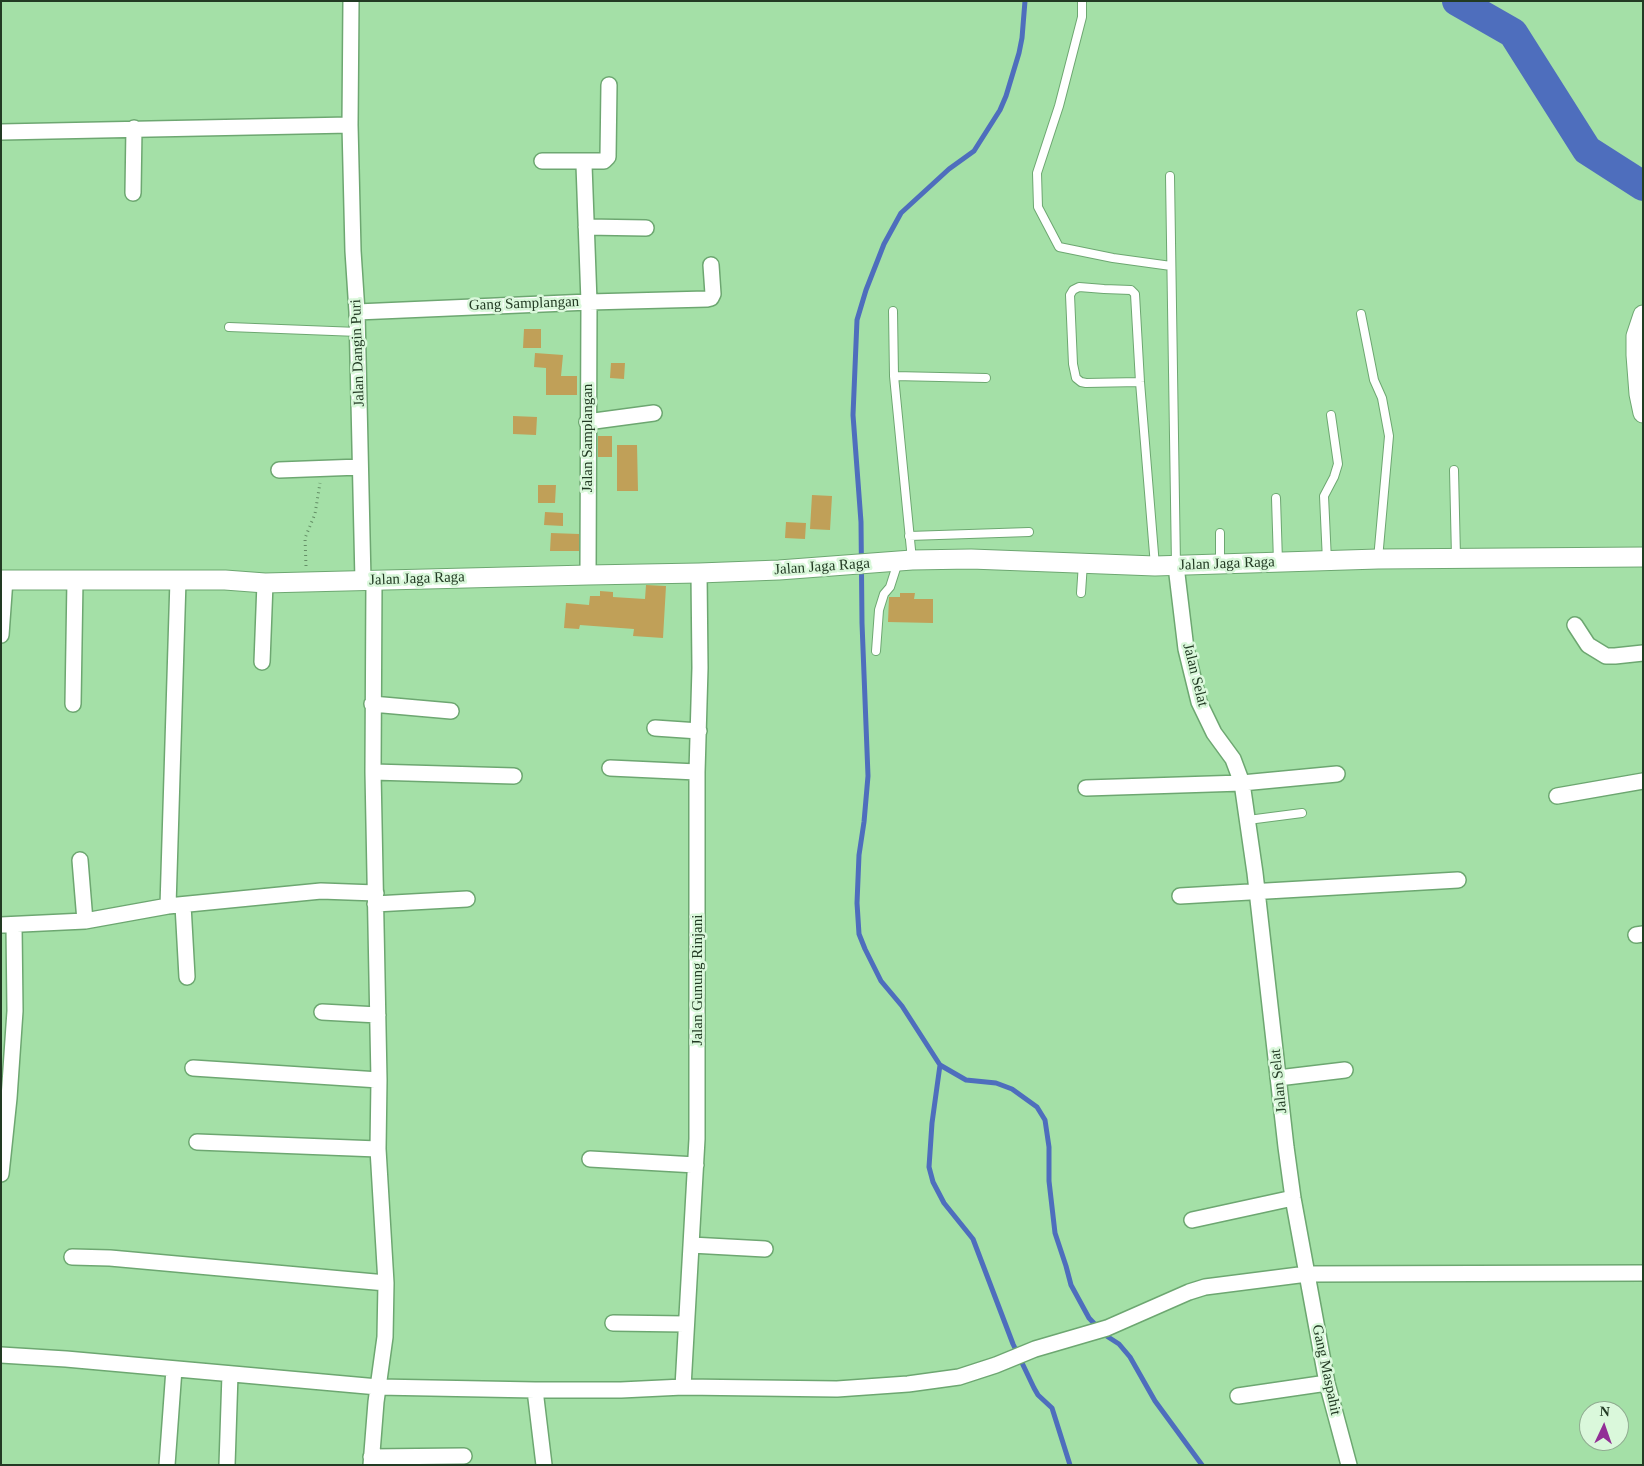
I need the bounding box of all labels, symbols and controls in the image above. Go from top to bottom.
street label: Gang Samplangan [469,293,579,315]
street label: Jalan Dangin Puri [347,299,369,407]
street label: Jalan Samplangan [579,384,597,492]
street label: Jalan Jaga Raga [1179,553,1275,575]
street label: Jalan Jaga Raga [774,555,870,579]
street label: Jalan Jaga Raga [369,568,465,590]
street label: Jalan Selat [1178,642,1212,708]
street label: Jalan Gunung Rinjani [689,915,707,1045]
street label: Jalan Selat [1267,1048,1291,1114]
street label: Gang Maspahit [1308,1323,1344,1417]
north arrow [1579,1401,1629,1451]
text: N [1599,1404,1610,1419]

